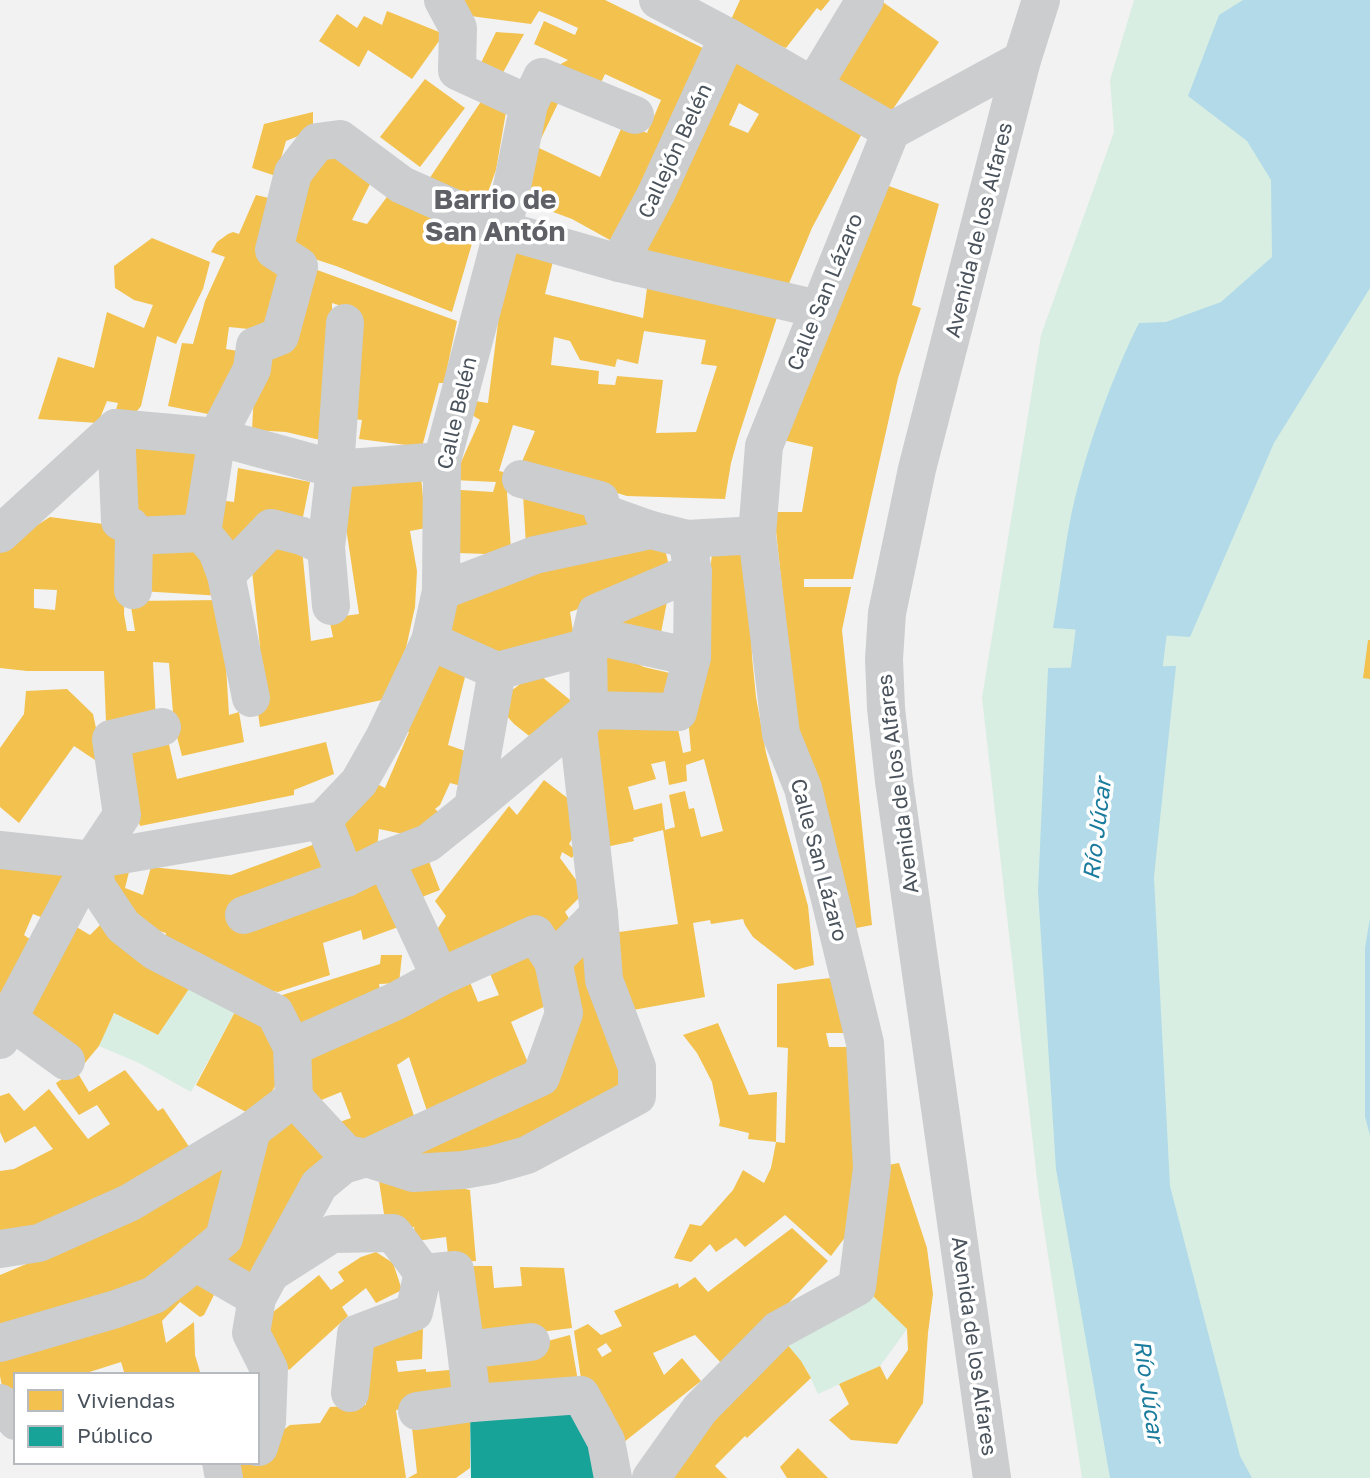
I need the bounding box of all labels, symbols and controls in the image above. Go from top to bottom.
street label: Callejón Belén [632,79,717,222]
street label: Avenida de los Alfares [939,119,1017,340]
district label: Barrio de San Antón [425,182,565,247]
street label: Calle San Lázaro [781,209,867,374]
street label: Calle Belén [430,354,482,472]
street label: Avenida de los Alfares [871,673,923,895]
water label: Río Júcar [1076,773,1117,881]
street label: Calle San Lázaro [786,775,854,944]
street label: Avenida de los Alfares [947,1235,1003,1457]
water label: Río Júcar [1129,1338,1171,1447]
legend [14,1373,259,1464]
text: Viviendas [77,1387,175,1413]
text: Público [77,1422,153,1448]

